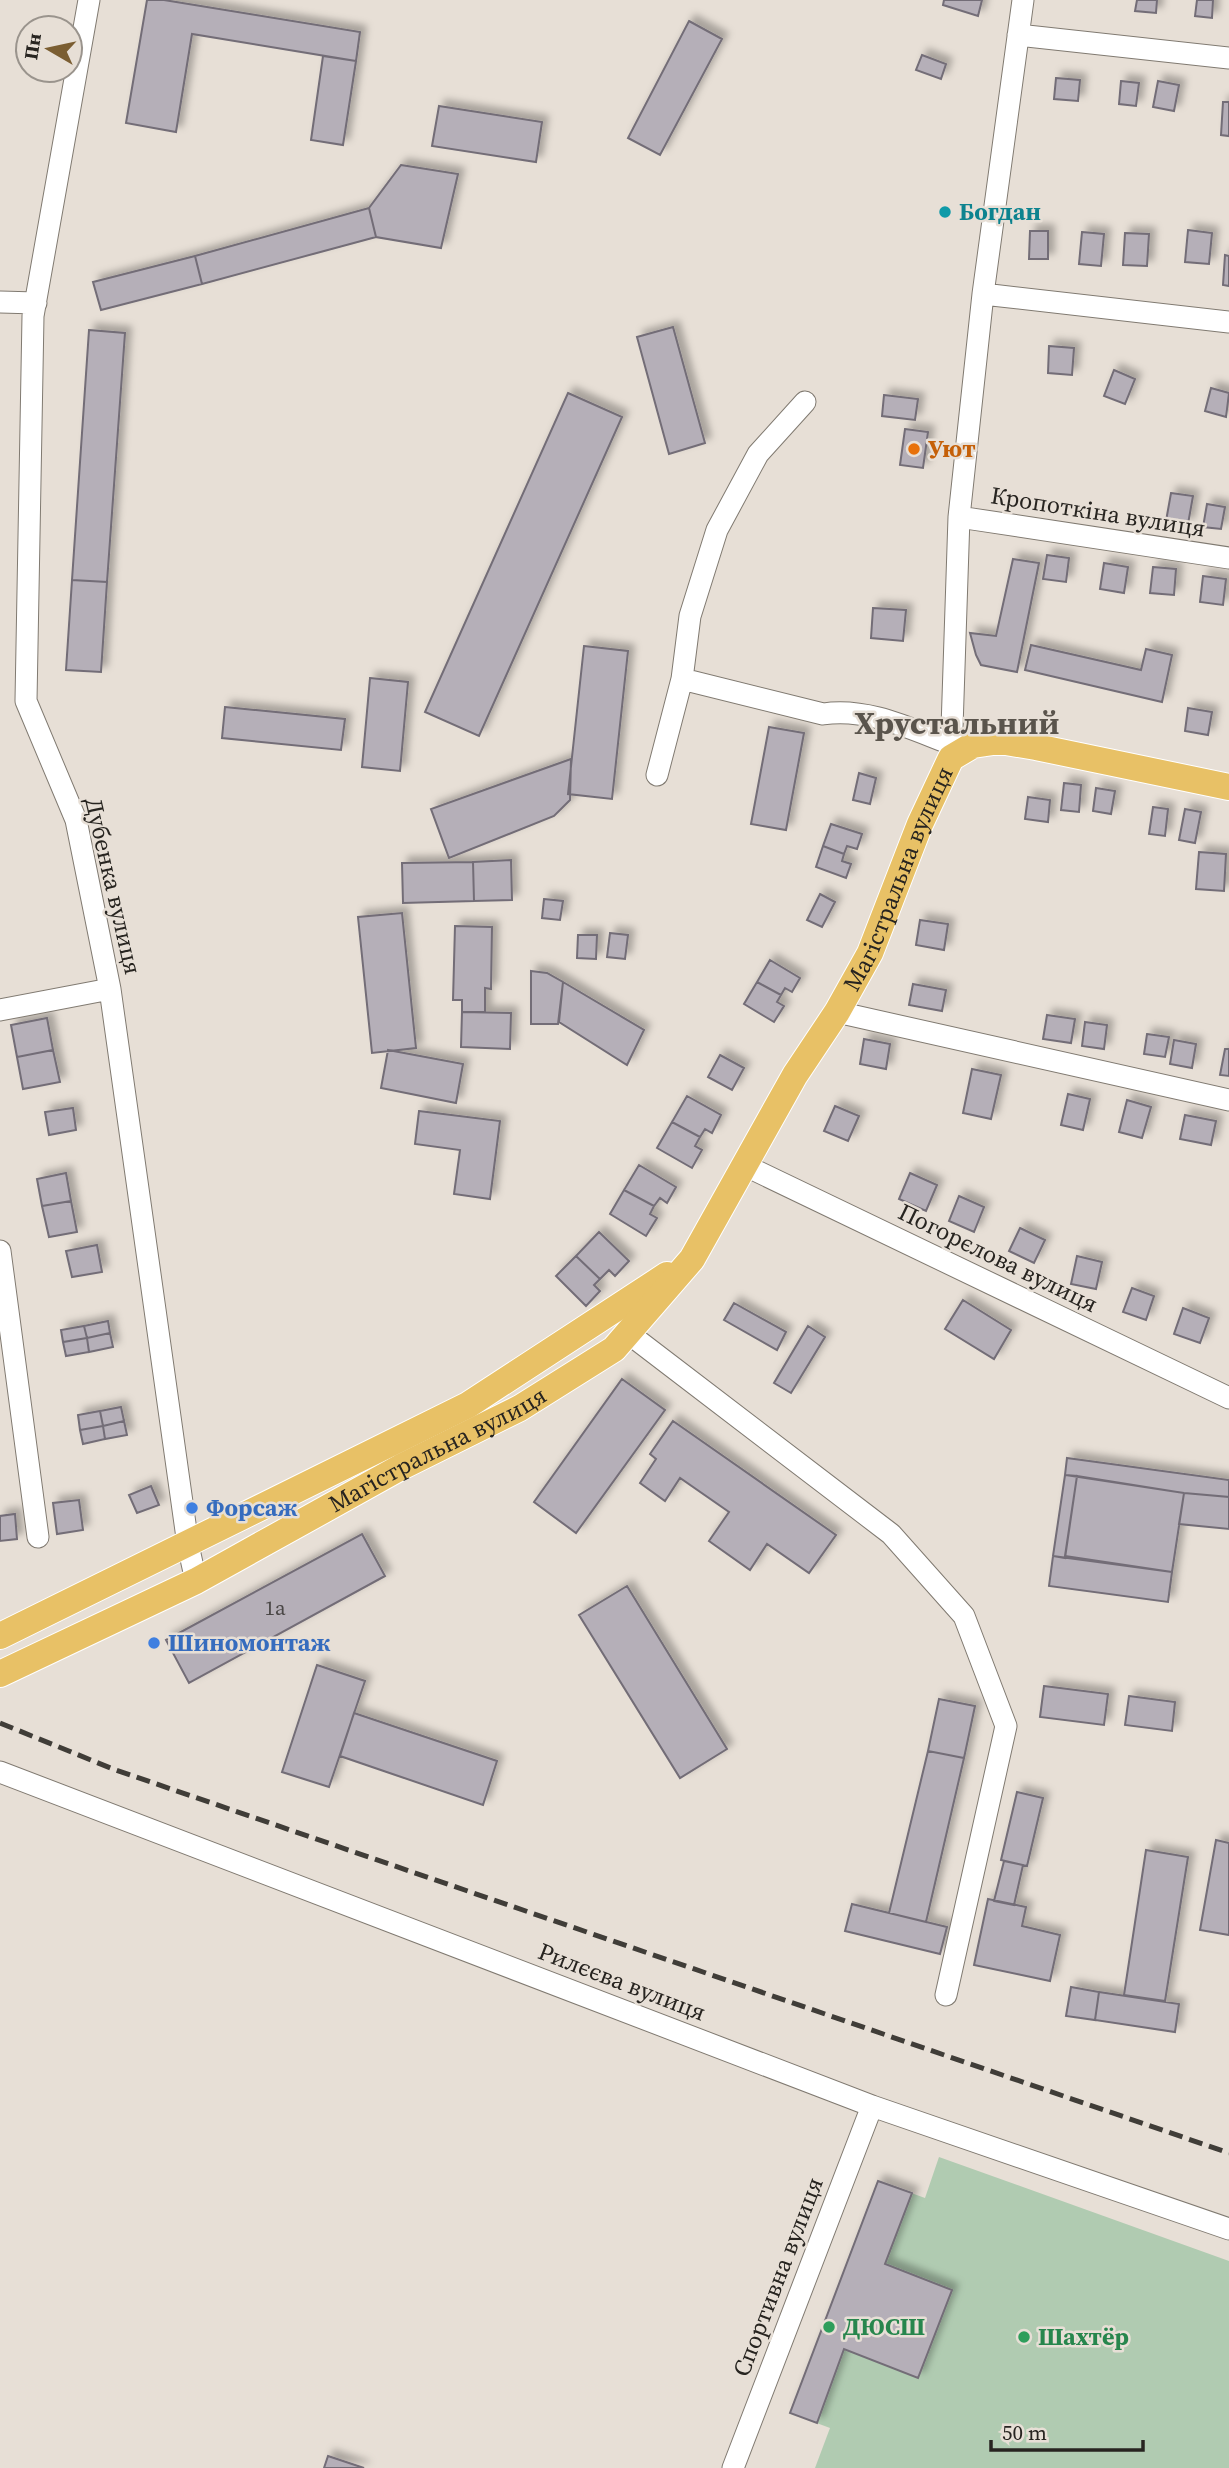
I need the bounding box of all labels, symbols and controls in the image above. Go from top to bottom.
north arrow [14,14,84,84]
text: Пн [17,31,47,62]
place label: Богдан [959,195,1041,228]
marker: Богдан [937,204,953,220]
place label: Уют [928,432,976,465]
marker: Уют [906,441,922,457]
street label: Кропоткіна вулиця [988,478,1208,545]
district label: Хрустальний [855,701,1059,745]
street label: Магістральна вулиця [835,761,961,997]
street label: Дубенка вулиця [77,794,150,978]
street label: Погорєлова вулиця [893,1195,1103,1320]
street label: Магістральна вулиця [323,1379,553,1520]
place label: Форсаж [206,1491,298,1524]
marker: Форсаж [184,1500,200,1516]
house number: 1а [264,1593,286,1622]
place label: Шиномонтаж [168,1626,330,1659]
marker: Шиномонтаж [146,1635,162,1651]
street label: Рилєєва вулиця [534,1934,711,2029]
street label: Спортивна вулиця [724,2172,831,2381]
place label: ДЮСШ [843,2310,925,2343]
marker: ДЮСШ [821,2319,837,2335]
place label: Шахтёр [1038,2320,1129,2353]
marker: Шахтёр [1016,2329,1032,2345]
scale bar [991,2408,1143,2452]
text: 50 m [1002,2418,1047,2447]

